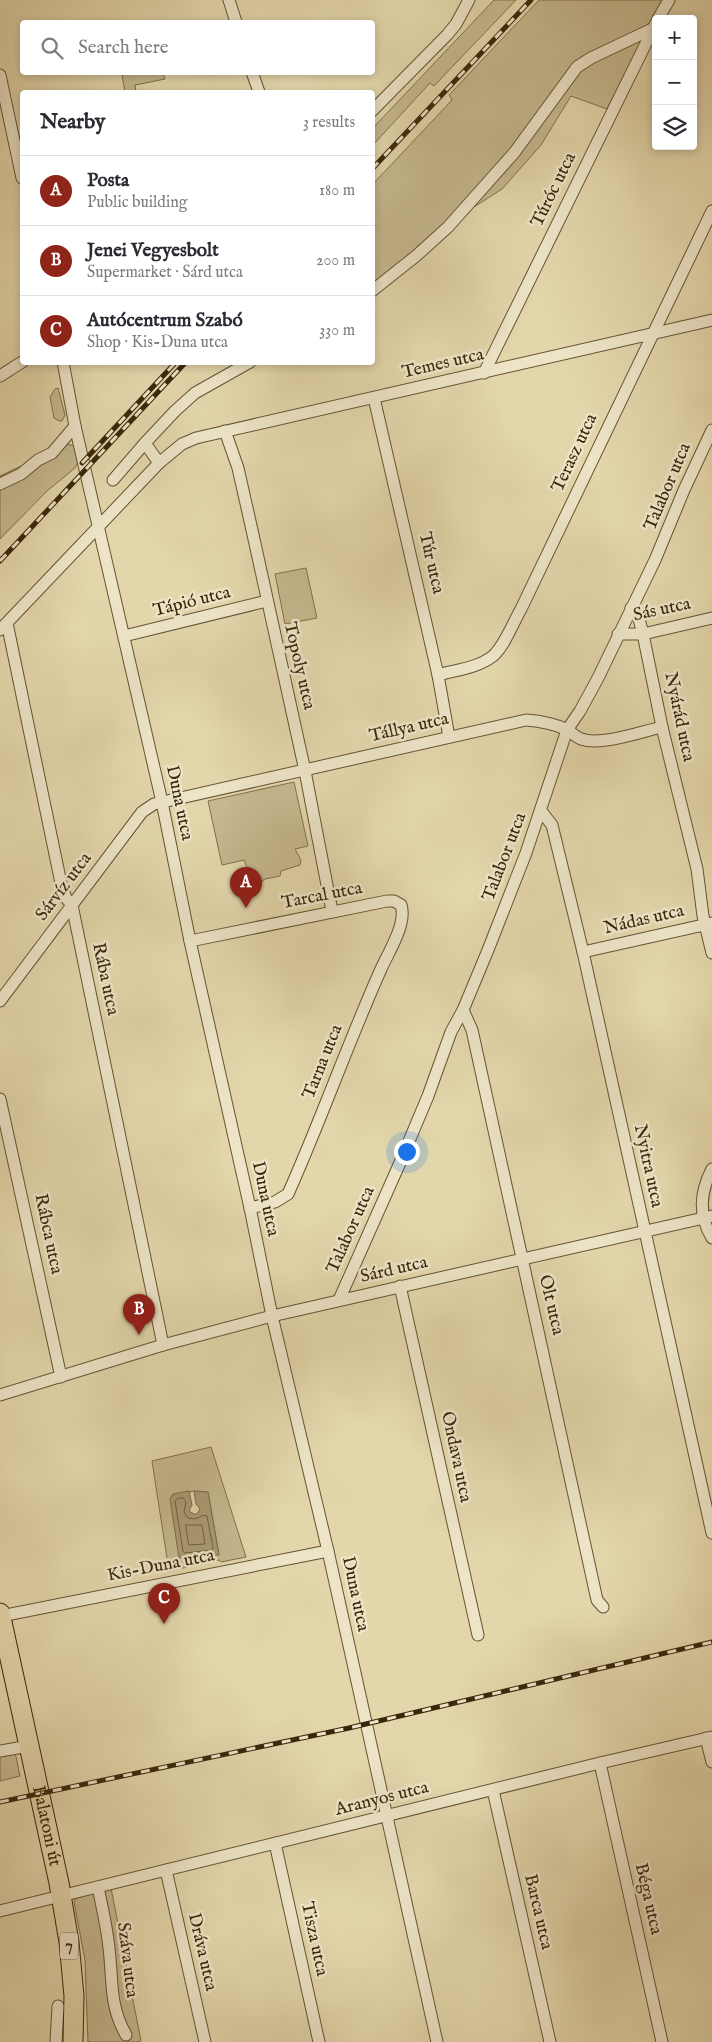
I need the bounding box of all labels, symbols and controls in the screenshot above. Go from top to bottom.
map controls [652,15,697,150]
button: + [652,15,697,60]
search box [20,20,375,75]
icon: search [38,34,66,62]
text: Search here [78,36,169,60]
button: − [652,60,697,105]
button: layers [652,105,697,150]
text: Nearby [40,109,105,136]
text: 3 results [303,113,355,133]
street label: Túróc utca [526,149,582,231]
text: Posta [87,169,129,193]
text: A [51,181,61,201]
text: 180 m [319,181,355,201]
text: Public building [87,193,187,213]
text: Jenei Vegyesbolt [87,239,219,263]
text: B [51,251,61,271]
text: 200 m [316,251,355,271]
text: Supermarket · Sárd utca [87,263,243,283]
text: Autócentrum Szabó [87,309,243,333]
text: C [50,321,62,341]
text: 330 m [319,321,355,341]
text: Shop · Kis-Duna utca [87,333,228,353]
street label: Temes utca [400,343,486,385]
street label: Terasz utca [547,410,603,496]
street label: Talabor utca [639,439,697,534]
street label: Túr utca [413,530,449,596]
street label: Tápió utca [151,581,233,623]
street label: Sás utca [631,593,693,627]
street label: Topoly utca [278,620,320,712]
street label: Nyárád utca [658,670,700,764]
street label: Tállya utca [367,708,451,748]
street label: Duna utca [160,763,198,843]
street label: Talabor utca [478,809,532,905]
street label: Sárvíz utca [31,848,97,926]
pin: A [230,867,262,908]
street label: Tarcal utca [280,877,364,915]
street label: Nádas utca [602,900,687,940]
street label: Rába utca [86,941,124,1018]
street label: Tarna utca [298,1021,348,1103]
street label: Nyitra utca [628,1122,668,1210]
your location [394,1139,420,1165]
street label: Duna utca [246,1159,284,1239]
street label: Talabor utca [322,1183,381,1277]
street label: Rábca utca [28,1192,68,1276]
street label: Sárd utca [358,1251,430,1289]
street label: Olt utca [533,1273,569,1337]
pin: B [123,1294,155,1335]
street label: Ondava utca [435,1409,477,1505]
street label: Kis-Duna utca [105,1544,217,1588]
street label: Duna utca [336,1554,374,1634]
pin: C [148,1583,180,1624]
street label: Aranyos utca [332,1776,431,1822]
street label: Balatoni út [27,1783,67,1869]
street label: Béga utca [629,1861,667,1937]
street label: Barca utca [518,1872,558,1952]
street label: Tisza utca [295,1900,333,1978]
street label: Dráva utca [182,1911,222,1993]
street label: Száva utca [111,1921,143,1999]
road number: 7 [60,1932,78,1960]

